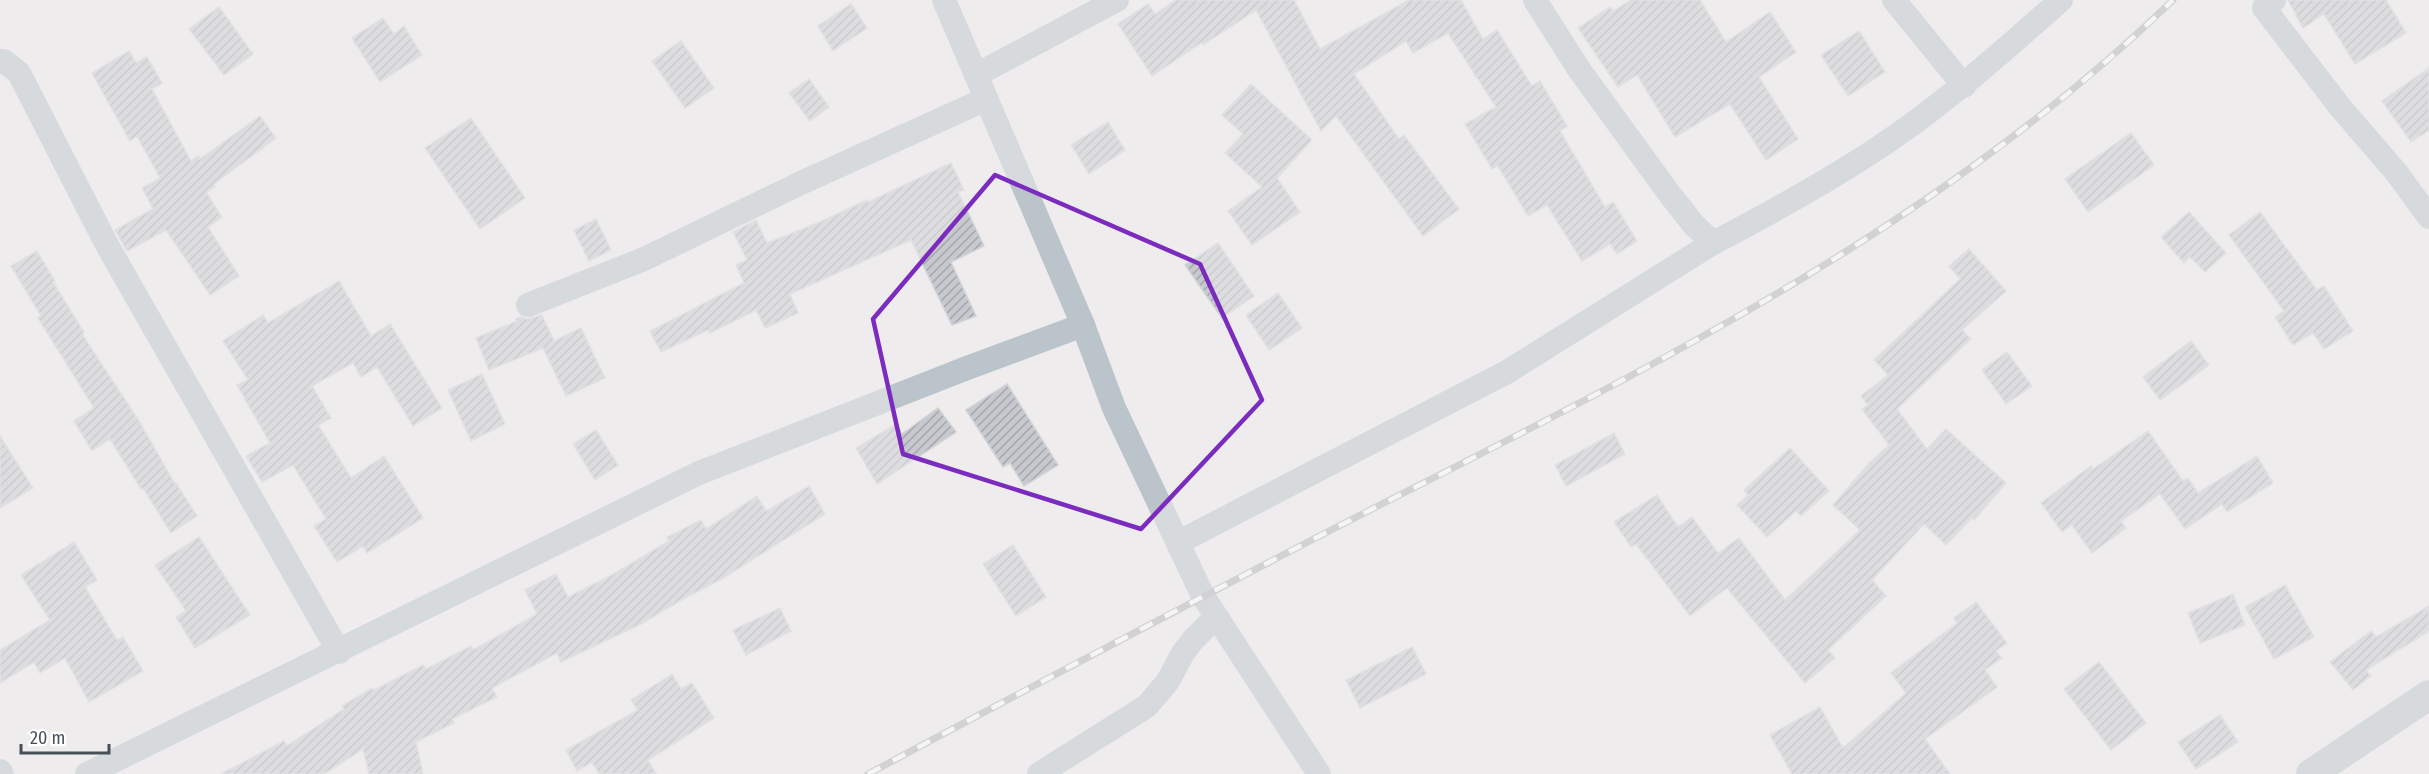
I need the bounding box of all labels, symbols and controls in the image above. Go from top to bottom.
scale bar [21,717,110,755]
text: 20 m [30,727,65,749]

